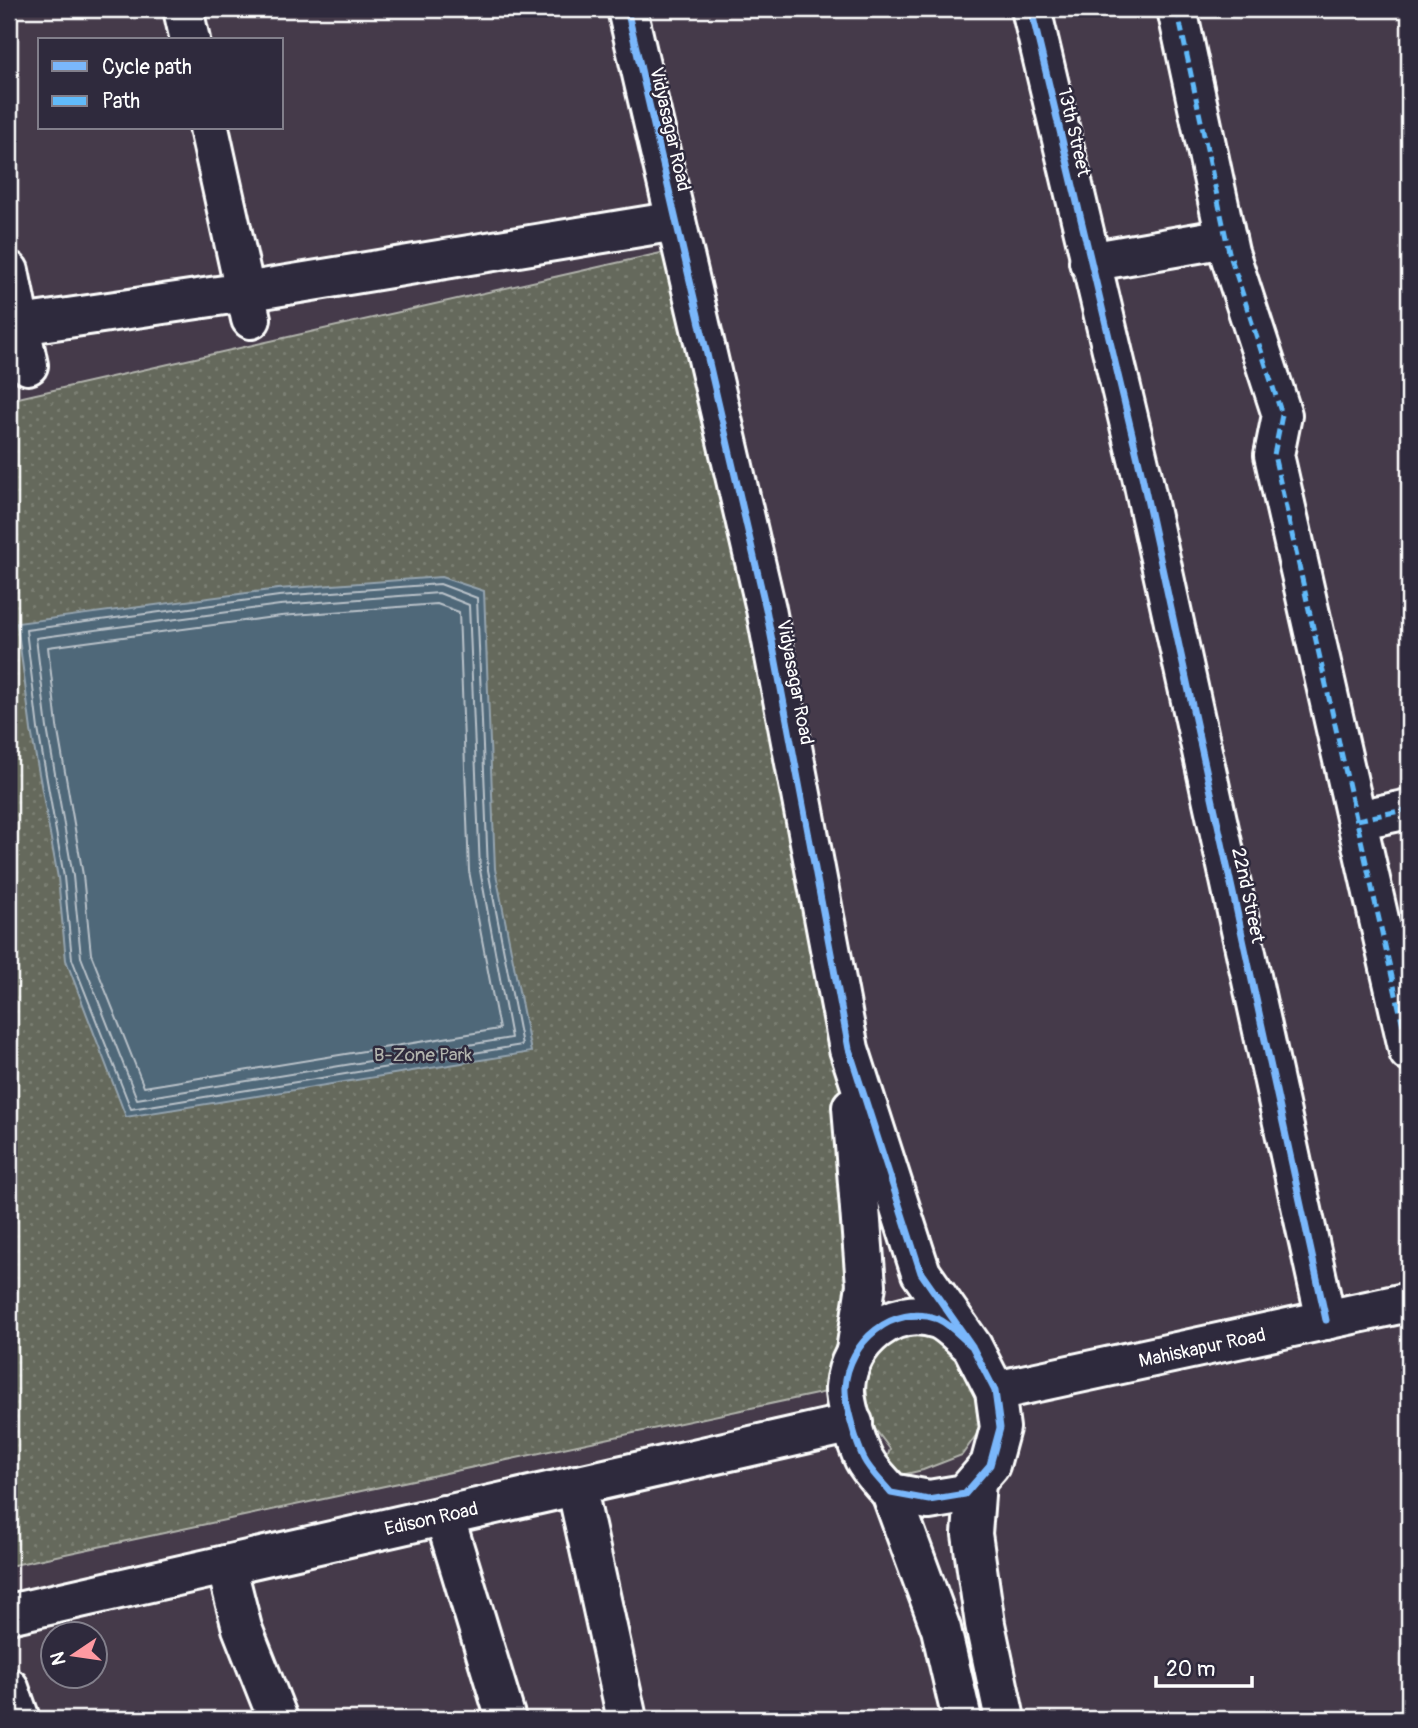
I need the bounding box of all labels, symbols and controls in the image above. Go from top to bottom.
legend [38,38,284,130]
text: Cycle path [102,54,192,81]
street label: Vidyasagar Road [644,65,696,194]
street label: 13th Street [1052,86,1096,179]
text: Path [102,88,140,115]
street label: Vidyasagar Road [771,618,819,747]
street label: 22nd Street [1226,845,1270,945]
park label: B-Zone Park [374,1043,472,1067]
street label: Mahiskapur Road [1137,1323,1268,1373]
street label: Edison Road [382,1497,480,1541]
north arrow [38,1620,108,1690]
scale bar [1156,1644,1252,1688]
text: N [45,1649,72,1668]
text: 20 m [1166,1656,1215,1683]

